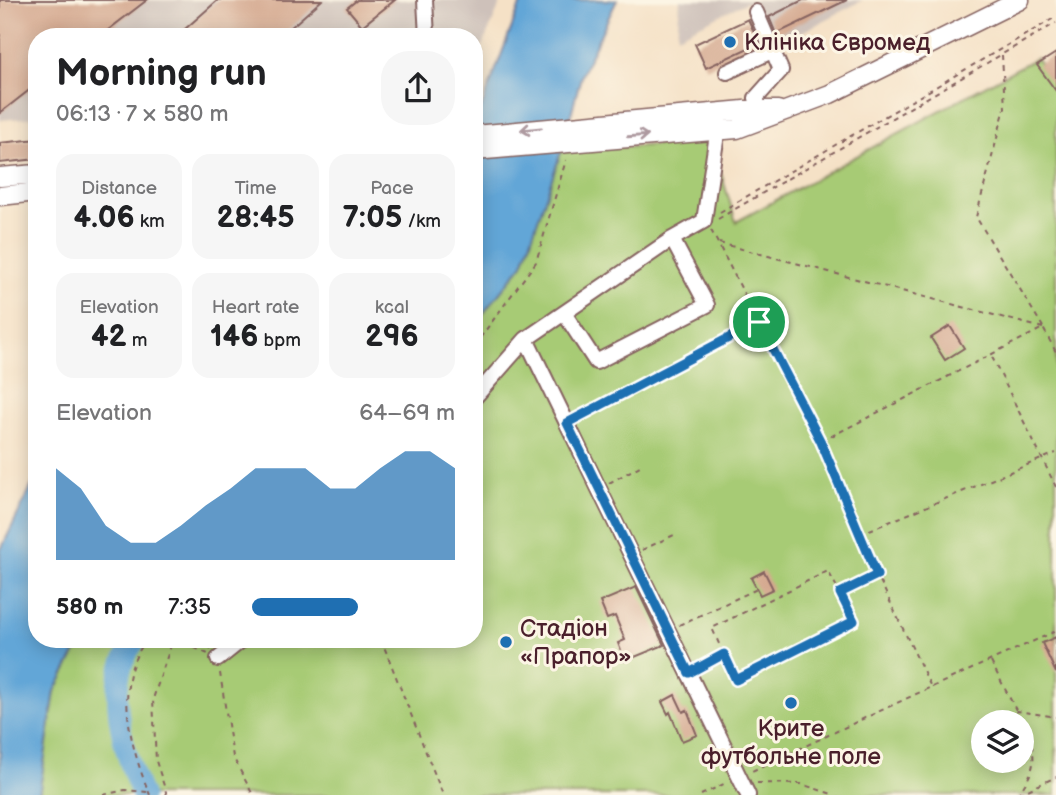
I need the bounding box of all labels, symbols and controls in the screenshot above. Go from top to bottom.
place label: Клініка Євромед [744,28,931,57]
marker: Клініка Євромед [722,34,738,50]
text: Morning run [56,51,267,96]
button: share [381,51,455,125]
text: 06:13 · 7 × 580 m [56,100,229,128]
one-way arrow [520,123,543,136]
one-way arrow [627,130,650,143]
text: Distance [81,177,157,200]
text: Time [234,177,277,200]
text: Pace [370,177,413,200]
text: 4.06 [74,200,135,236]
text: 28:45 [216,200,295,236]
text: 7:05 [343,200,402,236]
text: km [135,210,165,233]
text: /km [402,210,441,233]
pin [729,292,789,352]
text: Elevation [80,296,159,319]
text: Heart rate [212,296,299,319]
text: kcal [375,296,409,319]
icon: arrive [740,303,778,341]
text: 42 [91,319,127,355]
text: 146 [210,319,258,355]
text: 296 [365,319,419,355]
text: m [127,329,147,352]
text: bpm [258,329,301,352]
text: Elevation [56,399,152,427]
text: 64–69 m [359,399,455,427]
text: 580 m [56,593,123,621]
text: 7:35 [168,593,211,621]
place label: Стадіон «Прапор» [520,614,632,671]
marker: Стадіон «Прапор» [498,634,514,650]
marker: Крите футбольне поле [783,695,799,711]
map controls [971,710,1034,773]
button: layers [971,710,1034,773]
place label: Крите футбольне поле [701,714,881,771]

